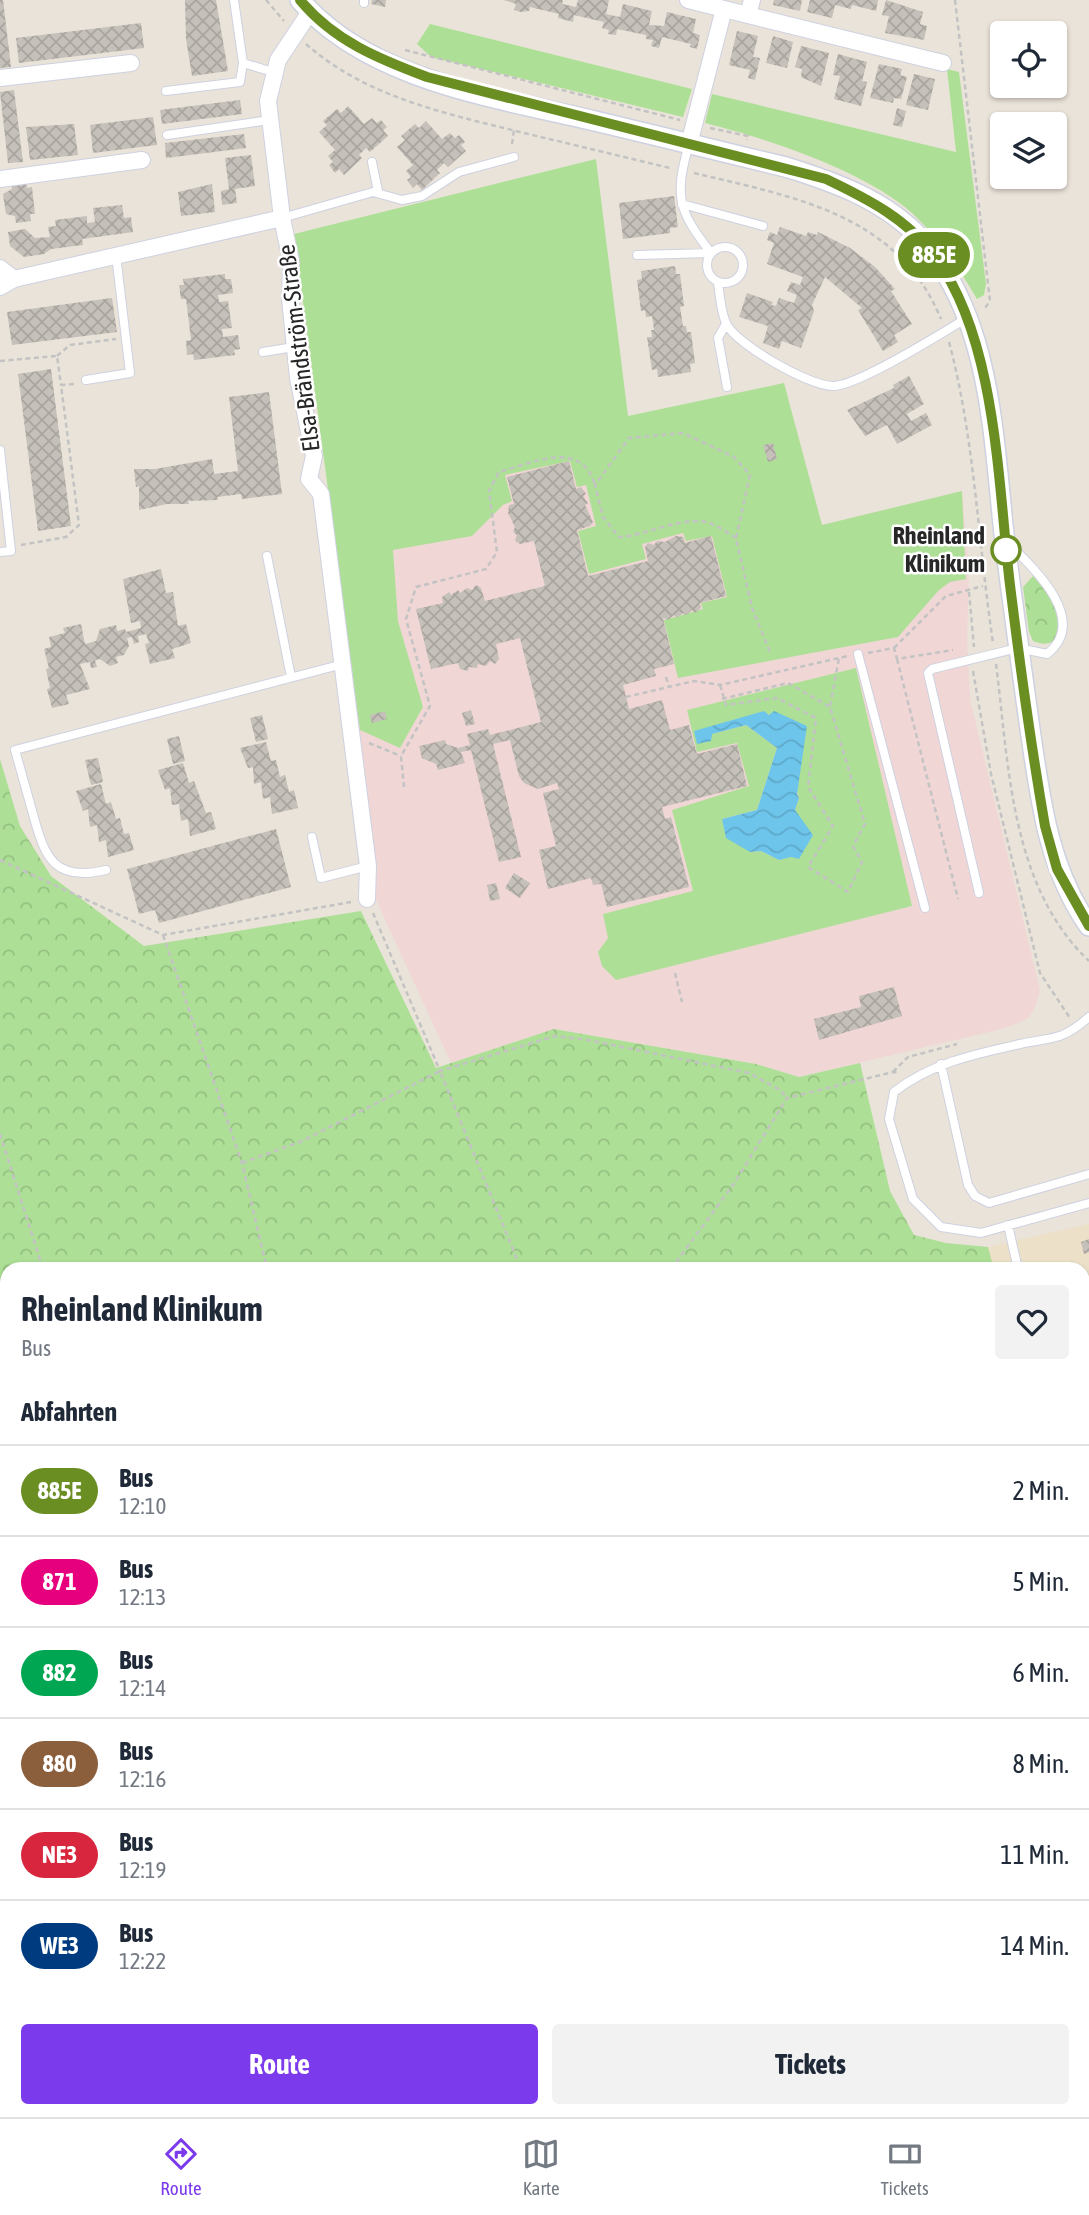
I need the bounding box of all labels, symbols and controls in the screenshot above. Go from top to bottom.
map controls [990,21,1067,189]
button: locate [990,21,1067,98]
button: layers [990,112,1067,189]
line badge: 885E [885,232,983,278]
text: 885E [912,241,956,268]
street label: Elsa-Brändström-Straße [272,243,325,453]
place label: Rheinland Klinikum [893,522,985,577]
marker: Rheinland Klinikum [991,535,1021,565]
button: heart [995,1285,1069,1359]
text: Rheinland Klinikum [21,1290,263,1328]
text: Bus [21,1335,51,1361]
text: Abfahrten [21,1397,117,1427]
text: Bus [119,1463,153,1493]
text: 2 Min. [1013,1476,1069,1506]
text: 885E [37,1477,82,1504]
text: 12:10 [119,1493,166,1519]
text: Bus [119,1554,153,1584]
text: 5 Min. [1013,1567,1069,1597]
text: 871 [43,1568,76,1595]
text: 12:13 [119,1584,166,1610]
text: Bus [119,1645,153,1675]
text: 6 Min. [1013,1658,1069,1688]
text: 882 [43,1659,76,1686]
text: 12:14 [119,1675,166,1701]
text: Bus [119,1736,153,1766]
text: 8 Min. [1013,1749,1069,1779]
text: 880 [43,1750,76,1777]
text: 12:16 [119,1766,166,1792]
text: Bus [119,1827,153,1857]
text: 11 Min. [1000,1840,1069,1870]
text: NE3 [42,1841,77,1868]
text: 12:19 [119,1857,166,1883]
text: Bus [119,1918,153,1948]
text: 14 Min. [1000,1931,1069,1961]
text: WE3 [40,1932,79,1959]
text: 12:22 [119,1948,166,1974]
button: Route [21,2024,538,2104]
button: Tickets [552,2024,1069,2104]
tab: Route [160,2135,202,2199]
tab: Karte [522,2135,560,2199]
tab: Tickets [881,2135,929,2199]

